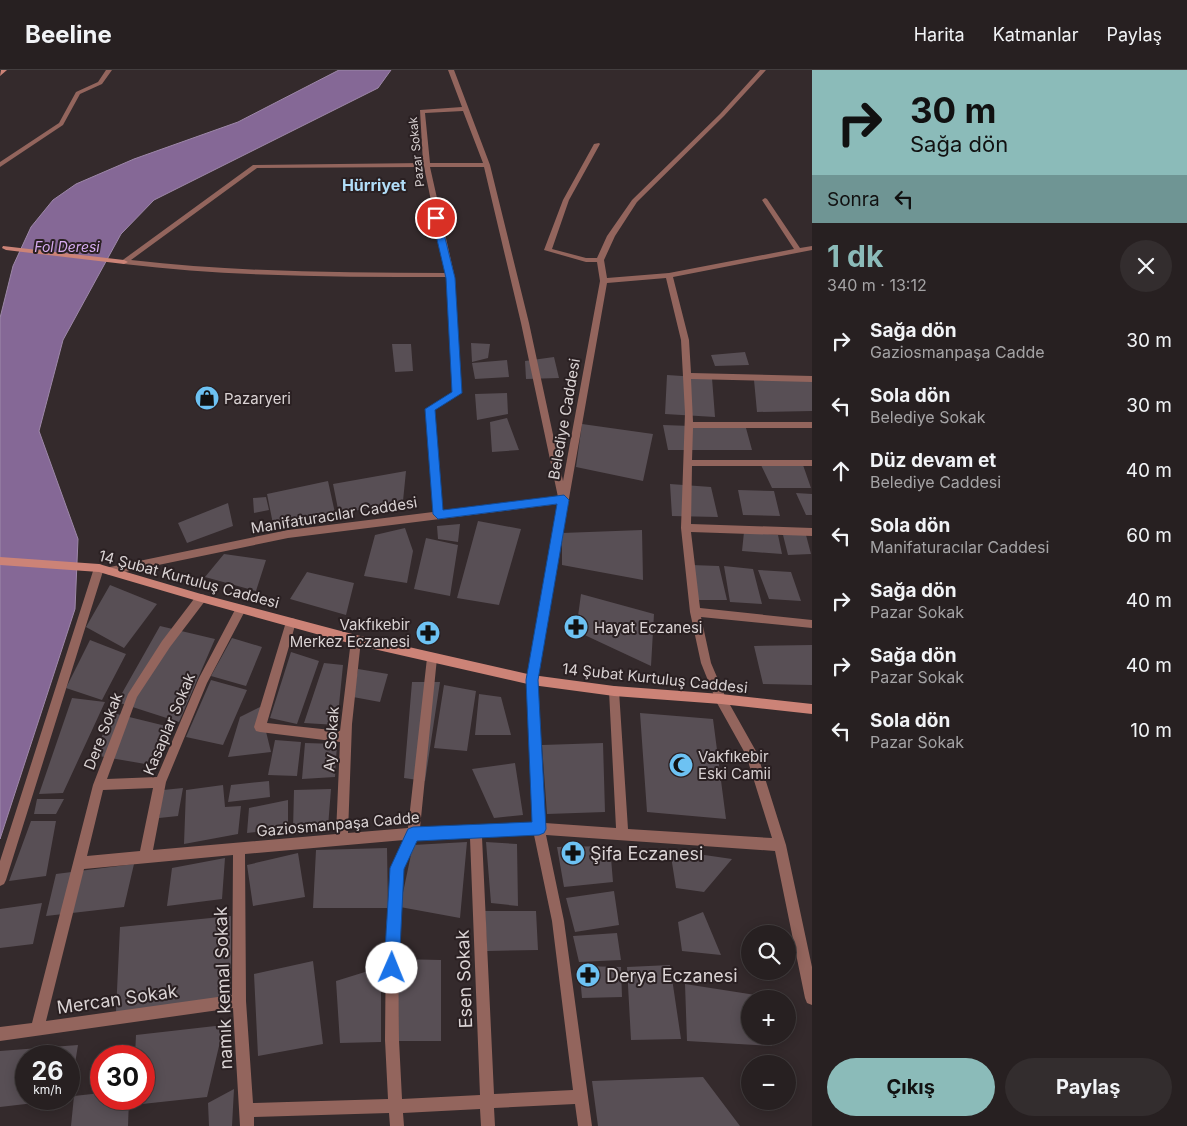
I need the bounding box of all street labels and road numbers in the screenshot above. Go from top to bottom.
street label: Pazar Sokak [405,116,427,188]
street label: Belediye Caddesi [544,357,584,481]
street label: Manifaturacılar Caddesi [249,492,419,538]
street label: 14 Şubat Kurtuluş Caddesi [97,546,281,612]
street label: 14 Şubat Kurtuluş Caddesi [561,659,749,697]
street label: Kasaplar Sokak [139,669,199,778]
street label: Dere Sokak [80,689,127,772]
street label: Ay Sokak [319,705,343,772]
street label: Gaziosmanpaşa Cadde [256,807,420,841]
street label: namık kemal Sokak [210,906,236,1070]
street label: Esen Sokak [452,929,476,1029]
street label: Mercan Sokak [55,980,179,1018]

